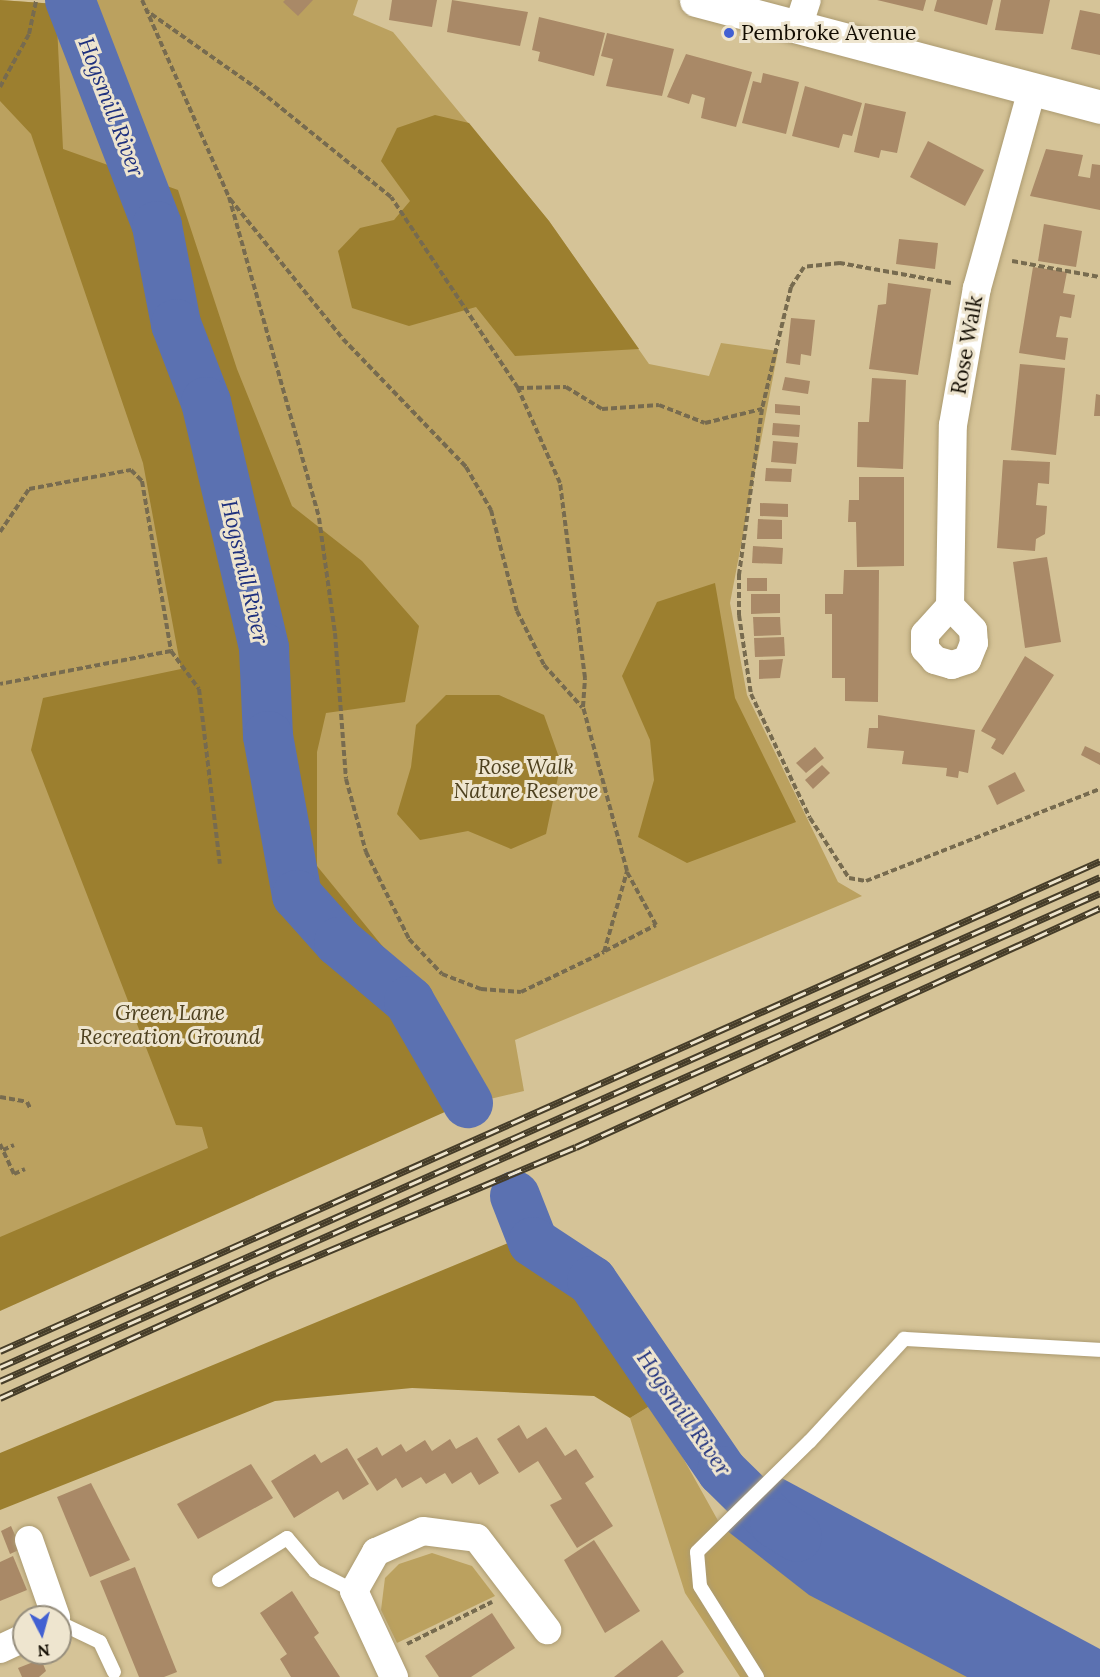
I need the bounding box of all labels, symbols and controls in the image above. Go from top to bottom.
place label: Pembroke Avenue [741,20,916,46]
marker: Pembroke Avenue [722,26,736,40]
water label: Hogsmill River [72,34,150,180]
street label: Rose Walk [946,294,988,396]
water label: Hogsmill River [216,498,274,646]
park label: Rose Walk Nature Reserve [454,754,598,804]
park label: Green Lane Recreation Ground [80,1000,260,1050]
water label: Hogsmill River [631,1345,737,1481]
north arrow [12,1605,72,1665]
text: N [36,1640,51,1662]

